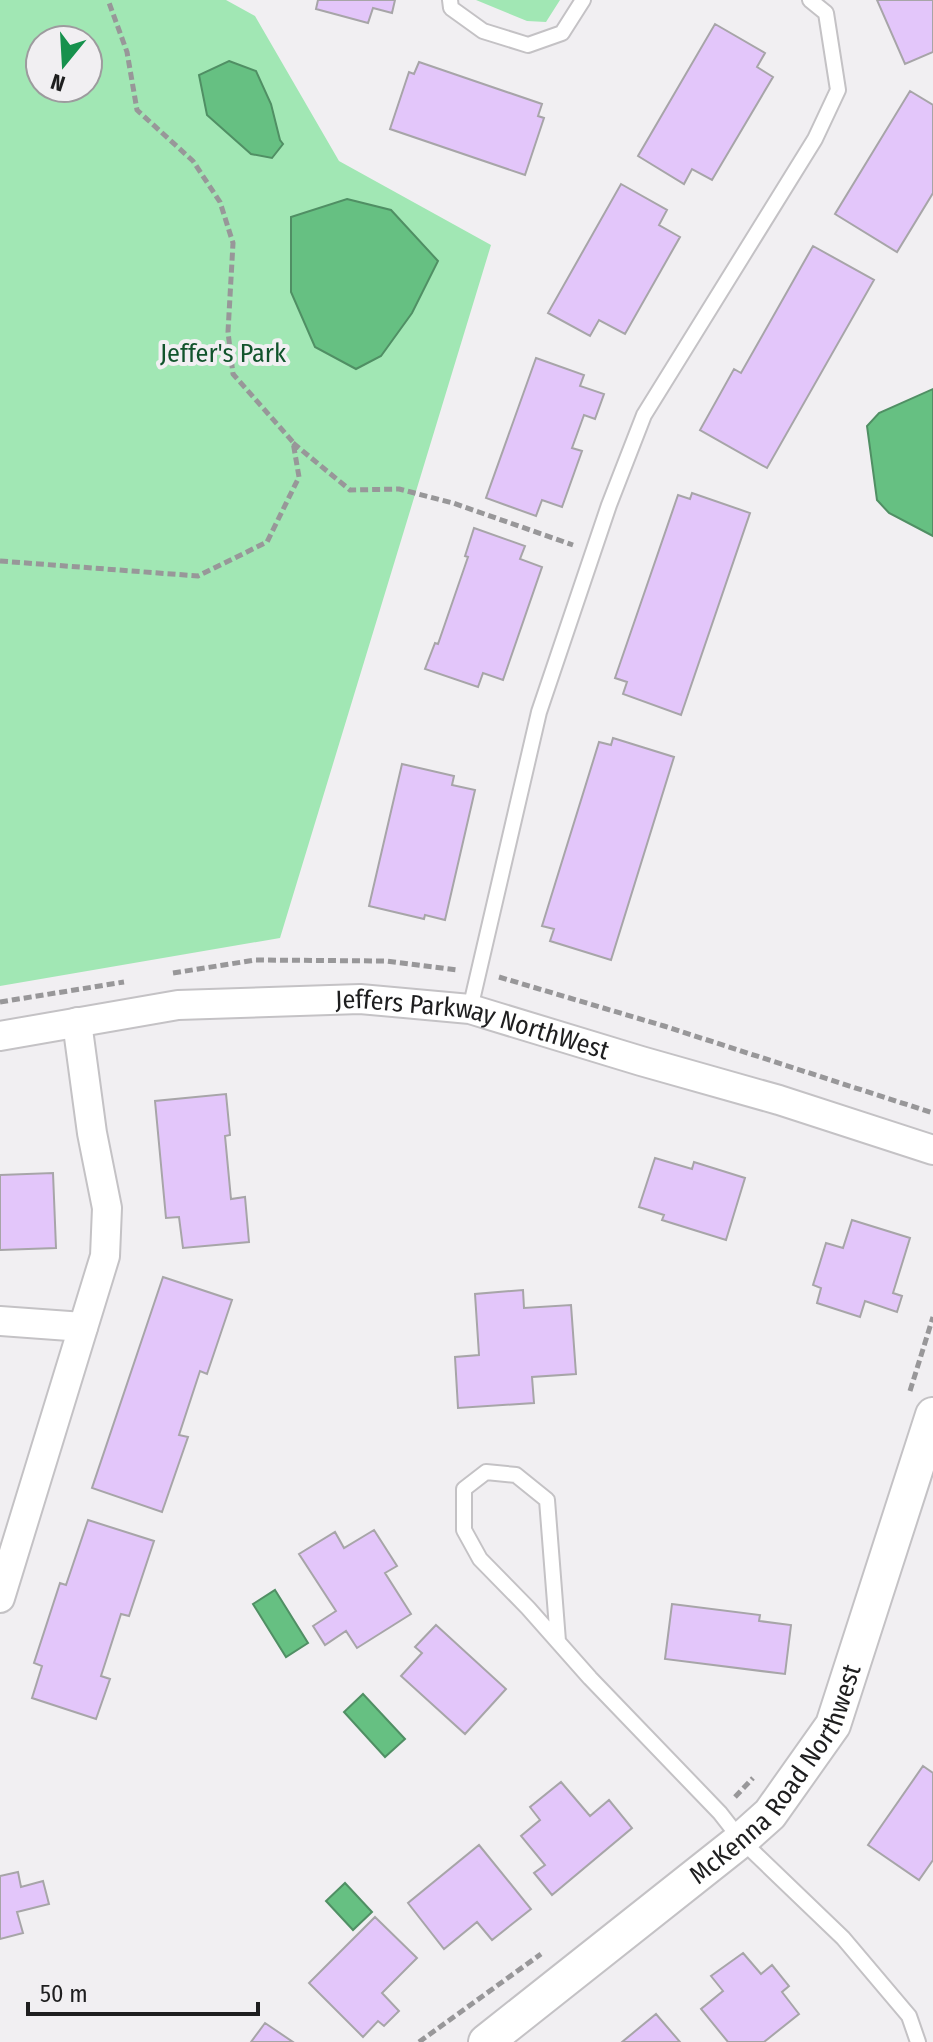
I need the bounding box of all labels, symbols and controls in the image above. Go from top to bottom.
north arrow [24,24,104,104]
text: N [48,68,68,97]
park label: Jeffer's Park [160,338,287,369]
street label: Jeffers Parkway NorthWest [335,983,613,1066]
street label: McKenna Road Northwest [683,1660,867,1890]
scale bar [28,1966,258,2016]
text: 50 m [40,1980,88,2008]

